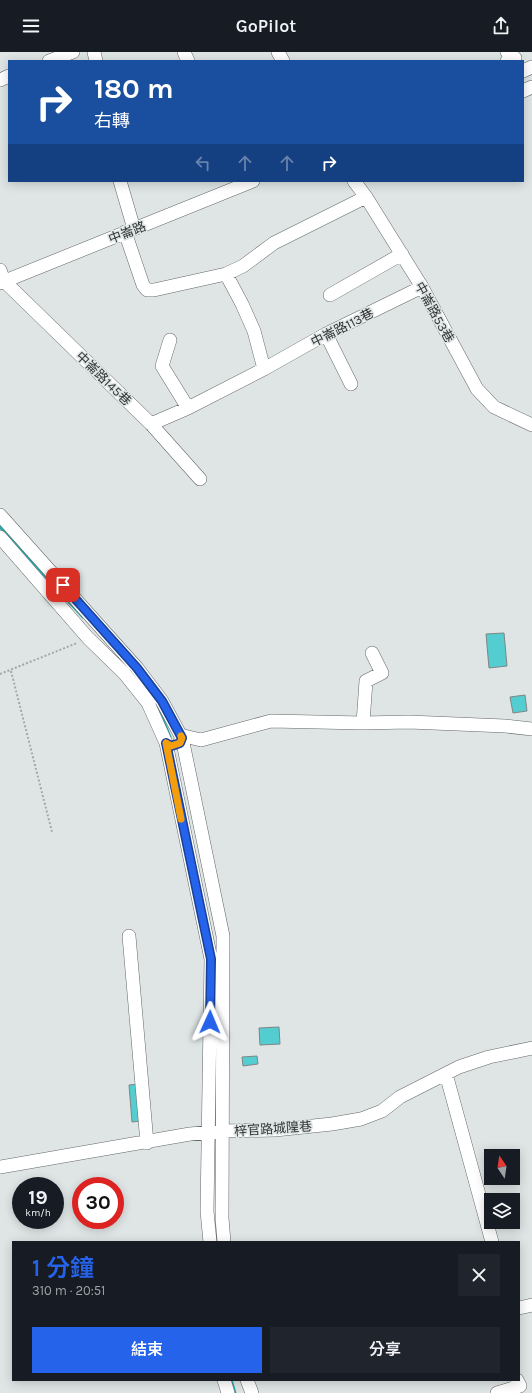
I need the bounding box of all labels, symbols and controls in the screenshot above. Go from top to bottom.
icon: menu [20,15,42,37]
text: GoPilot [236,15,296,37]
icon: share [490,15,512,37]
text: 180 m [94,72,173,105]
icon: right [28,76,80,128]
text: 右轉 [94,110,130,132]
icon: left [192,152,214,174]
icon: ahead [234,152,256,174]
icon: ahead [276,152,298,174]
icon: right [318,152,340,174]
street label: 中崙路 [106,218,148,246]
street label: 中崙路53巷 [412,279,457,345]
street label: 中崙路113巷 [308,305,376,350]
street label: 中崙路145巷 [73,348,134,408]
pin [46,568,80,602]
icon: arrive [52,574,74,596]
position arrow [189,1001,231,1043]
street label: 梓官路城隍巷 [234,1118,312,1139]
north arrow [484,1149,520,1185]
map controls [484,1149,520,1229]
speed limit sign: 30 [72,1177,124,1229]
text: 19 [28,1186,48,1209]
button: layers [484,1193,520,1229]
text: km/h [25,1207,51,1219]
text: 1 分鐘 [32,1254,94,1282]
button: close [458,1254,500,1296]
text: 310 m · 20:51 [32,1283,105,1298]
button: 結束 [32,1327,262,1373]
button: 分享 [270,1327,500,1373]

